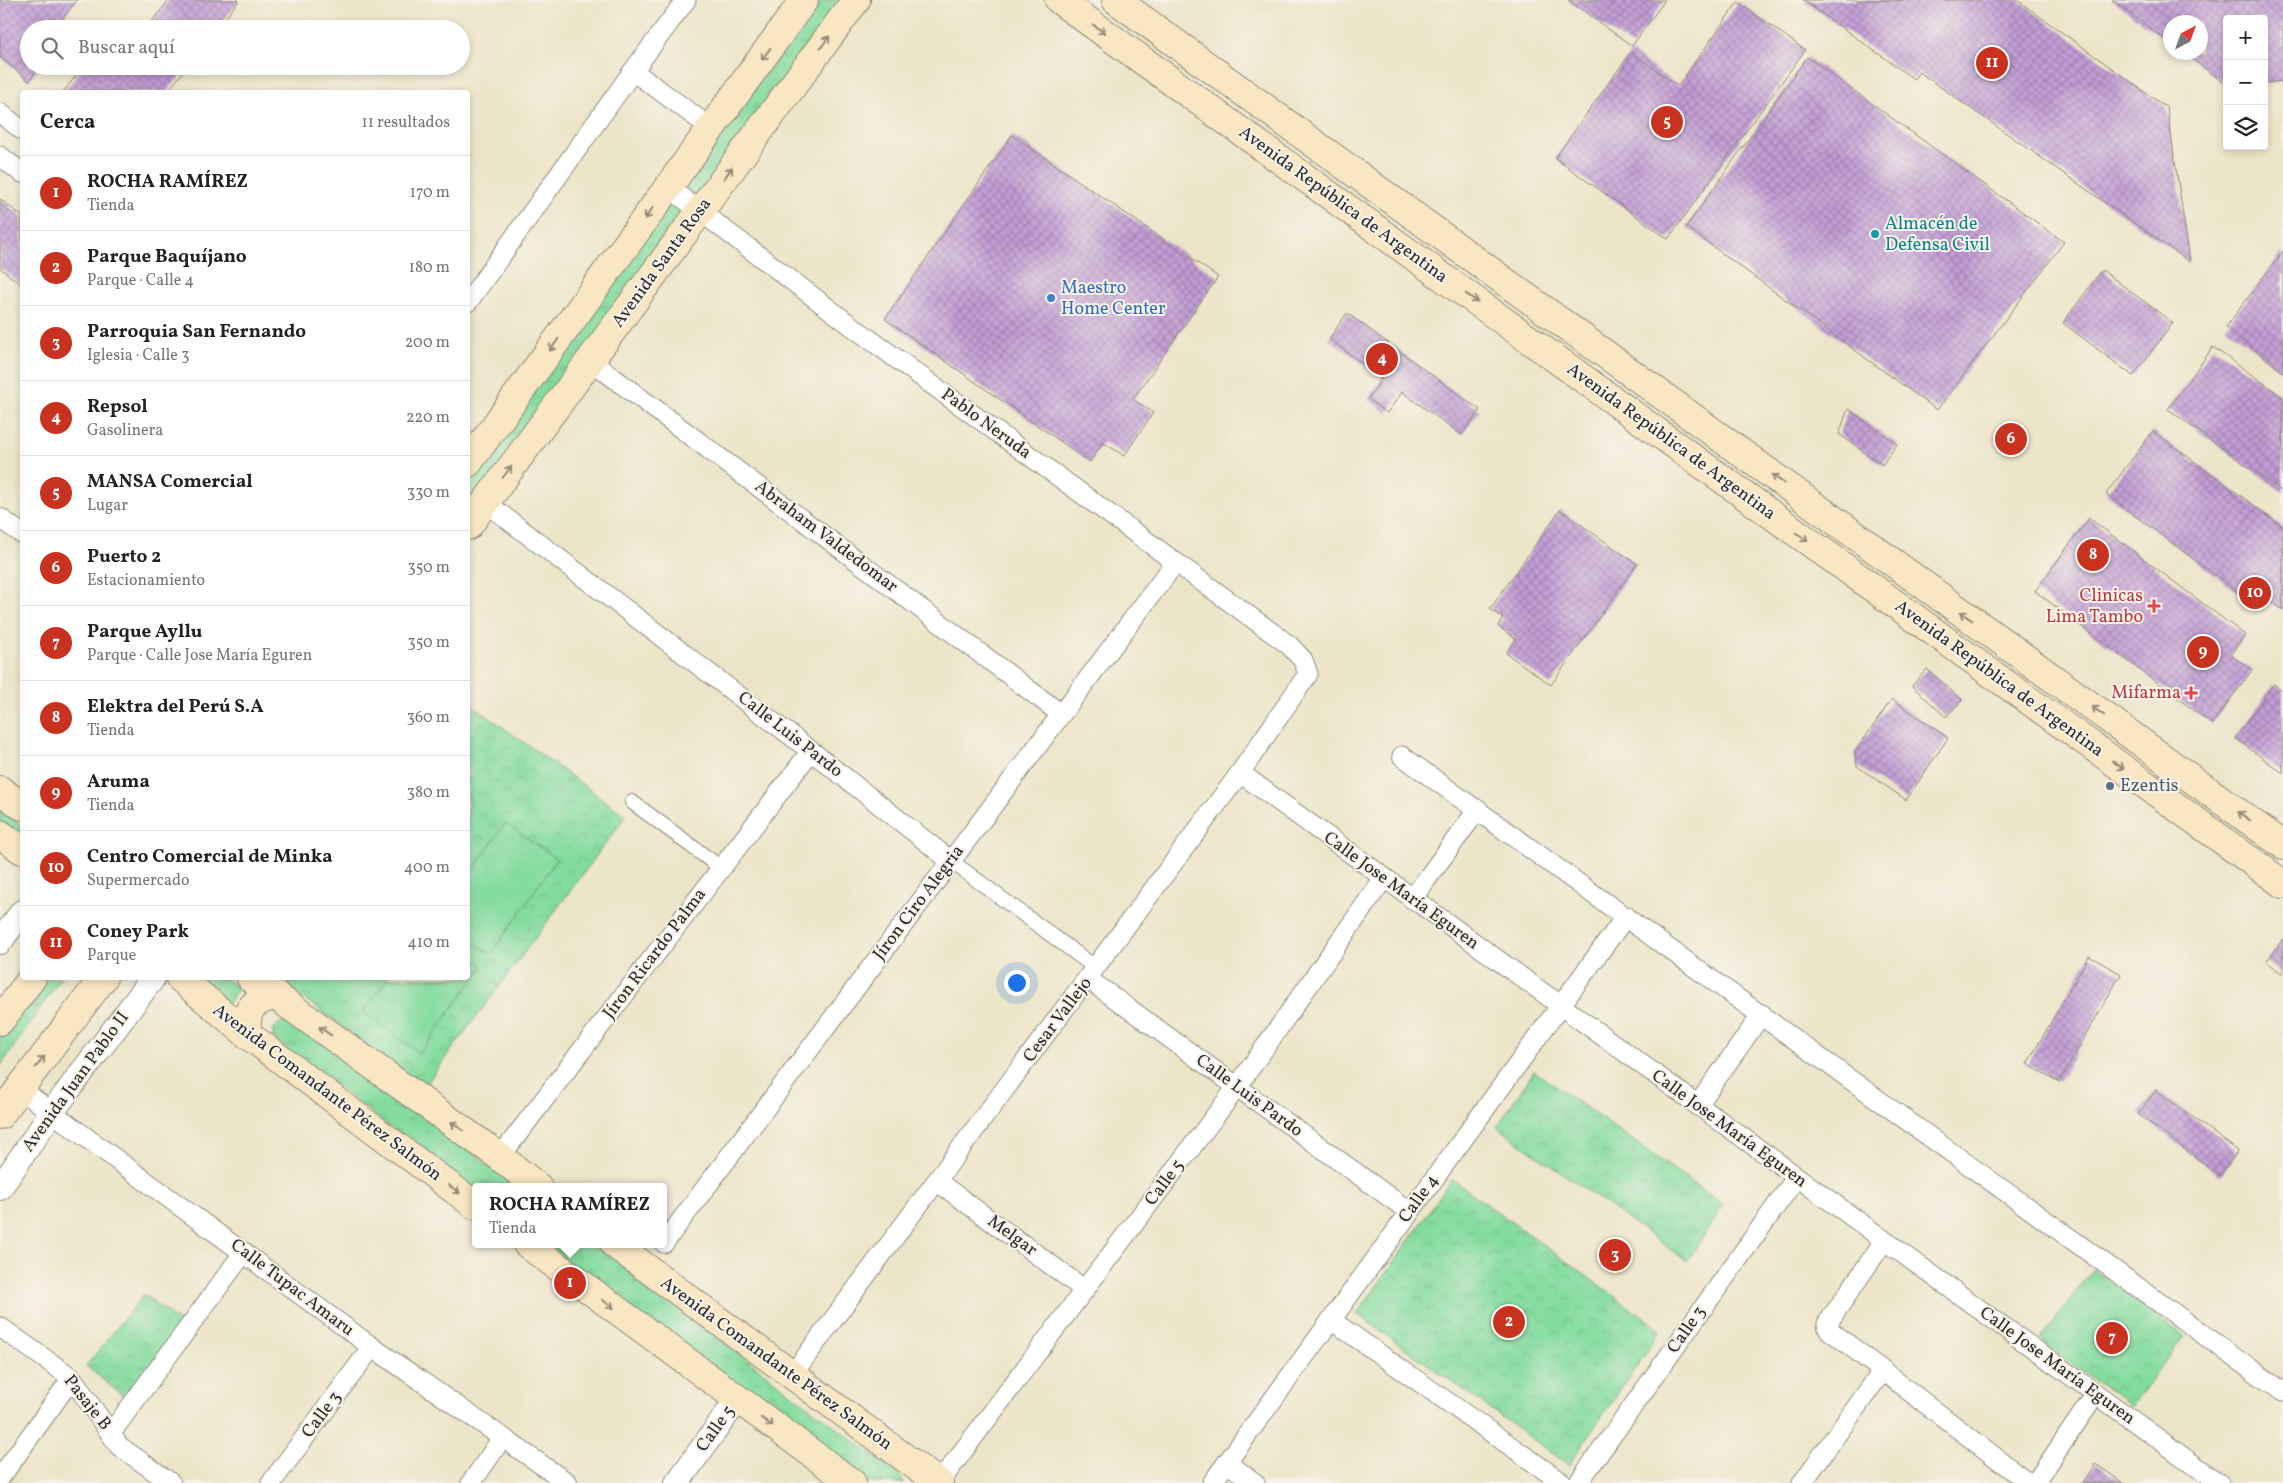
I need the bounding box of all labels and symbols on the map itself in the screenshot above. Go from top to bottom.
north arrow [2163,15,2208,60]
one-way arrow [1092,23,1105,34]
one-way arrow [820,35,830,49]
pin: 11 [1976,44,2008,82]
one-way arrow [760,47,771,60]
pin: 5 [1651,103,1683,141]
street label: Avenida República de Argentina [1233,121,1453,289]
one-way arrow [723,167,734,180]
street label: Avenida Santa Rosa [606,193,718,333]
one-way arrow [644,206,654,220]
place label: Almacén de Defensa Civil [1885,212,1990,258]
marker: Almacén de Defensa Civil [1869,228,1881,240]
place label: Maestro Home Center [1061,276,1166,322]
marker: Maestro Home Center [1045,292,1057,304]
one-way arrow [1464,293,1478,303]
one-way arrow [548,338,559,351]
pin: 4 [1366,340,1398,378]
street label: Avenida República de Argentina [1561,358,1781,526]
street label: Pablo Neruda [936,383,1036,465]
pin: 6 [1995,420,2027,458]
one-way arrow [502,465,512,479]
one-way arrow [1771,474,1785,484]
street label: Abraham Valdedomar [749,475,903,600]
one-way arrow [1795,531,1808,542]
pin: 8 [2077,536,2109,574]
pin: 10 [2239,574,2271,612]
place label: Clinicas Lima Tambo [2046,584,2143,630]
street label: Avenida República de Argentina [1889,595,2109,763]
marker: Clinicas Lima Tambo [2147,599,2161,613]
one-way arrow [1959,611,1973,621]
pin: 9 [2187,633,2219,671]
place label: Mifarma [2111,681,2181,706]
street label: Calle Luis Pardo [732,686,848,784]
marker: Mifarma [2185,687,2197,699]
one-way arrow [2091,706,2105,716]
one-way arrow [2111,760,2125,770]
place label: Ezentis [2120,774,2179,799]
marker: Ezentis [2104,780,2116,792]
one-way arrow [2237,811,2251,822]
street label: Calle Jose María Eguren [1318,826,1484,956]
street label: Jíron Ciro Alegria [867,840,971,966]
street label: Jíron Ricardo Palma [597,883,713,1025]
your location [1004,970,1030,996]
street label: Cesar Vallejo [1018,972,1098,1068]
street label: Avenida Comandante Pérez Salmón [207,998,447,1188]
street label: Avenida Juan Pablo II [16,1007,136,1157]
one-way arrow [319,1026,332,1037]
street label: Calle Luis Pardo [1190,1048,1308,1144]
one-way arrow [34,1056,45,1069]
street label: Calle Jose María Eguren [1646,1064,1812,1194]
one-way arrow [450,1121,464,1131]
street label: Calle 5 [1139,1155,1191,1211]
street label: Calle 4 [1393,1170,1445,1228]
one-way arrow [447,1184,460,1195]
street label: Melgar [982,1209,1042,1263]
street label: Calle Tupac Amaru [225,1233,359,1343]
pin: 3 [1599,1236,1631,1274]
pin: 1 [554,1264,586,1302]
street label: Avenida Comandante Pérez Salmón [655,1271,897,1457]
one-way arrow [601,1299,614,1310]
street label: Calle 3 [1662,1301,1712,1359]
street label: Calle Jose María Eguren [1974,1301,2140,1431]
pin: 2 [1493,1303,1525,1341]
pin: 7 [2096,1319,2128,1357]
street label: Pasaje B [57,1370,117,1436]
street label: Calle 3 [296,1386,348,1444]
street label: Calle 5 [691,1401,741,1457]
one-way arrow [760,1417,774,1427]

